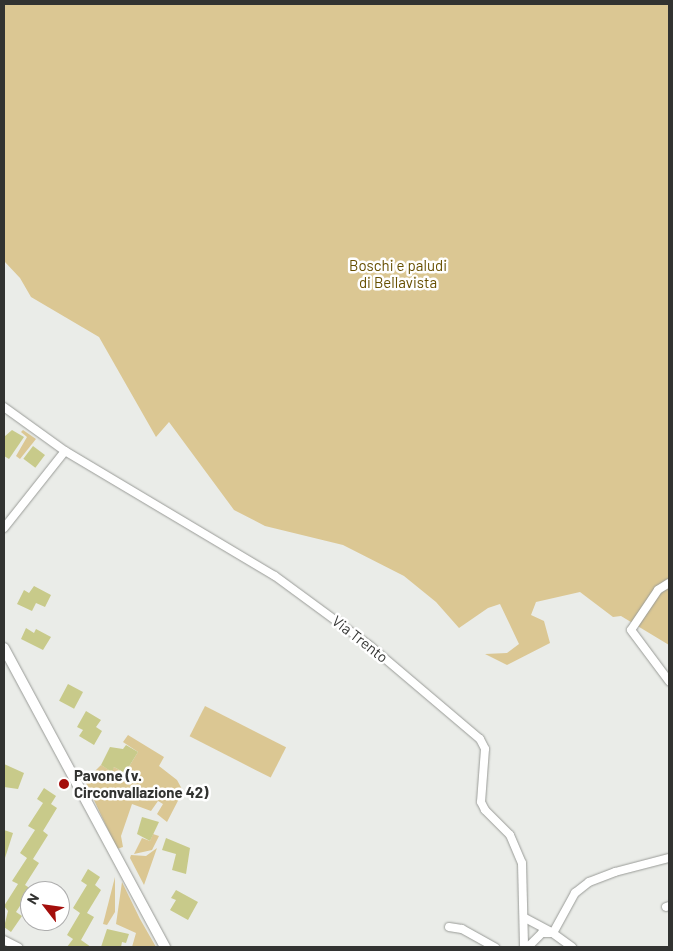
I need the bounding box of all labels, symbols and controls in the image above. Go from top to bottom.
park label: Boschi e paludi di Bellavista [349,256,447,291]
street label: Via Trento [328,612,392,666]
place label: Pavone (v. Circonvallazione 42) [74,766,208,801]
marker: Pavone (v. Circonvallazione 42) [58,778,70,790]
north arrow [20,881,70,931]
text: N [23,890,42,907]

